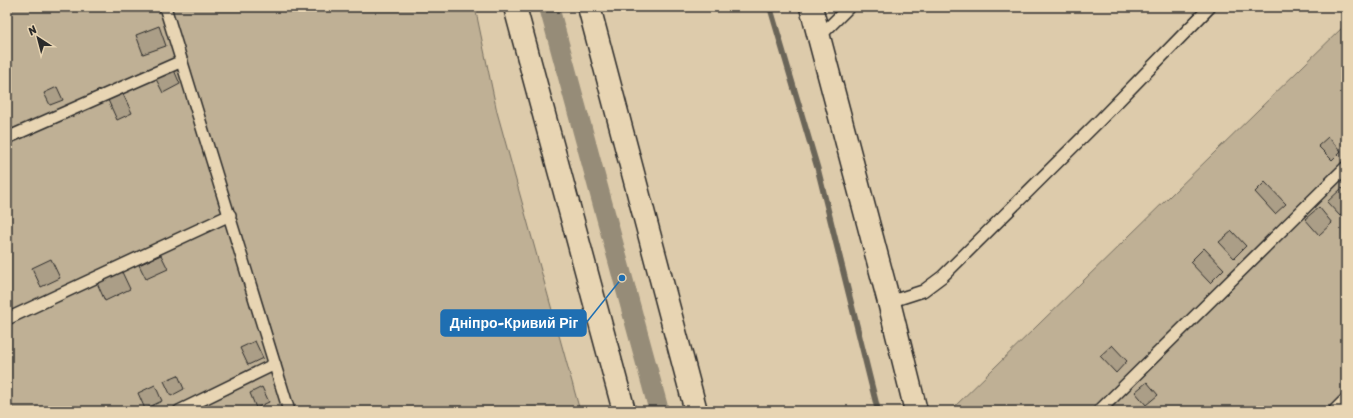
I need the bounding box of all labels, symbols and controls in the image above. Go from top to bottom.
north arrow [18,18,58,58]
text: N [23,20,41,41]
callout: Дніпро-Кривий Ріг [441,310,586,336]
text: Дніпро-Кривий Ріг [450,311,578,336]

